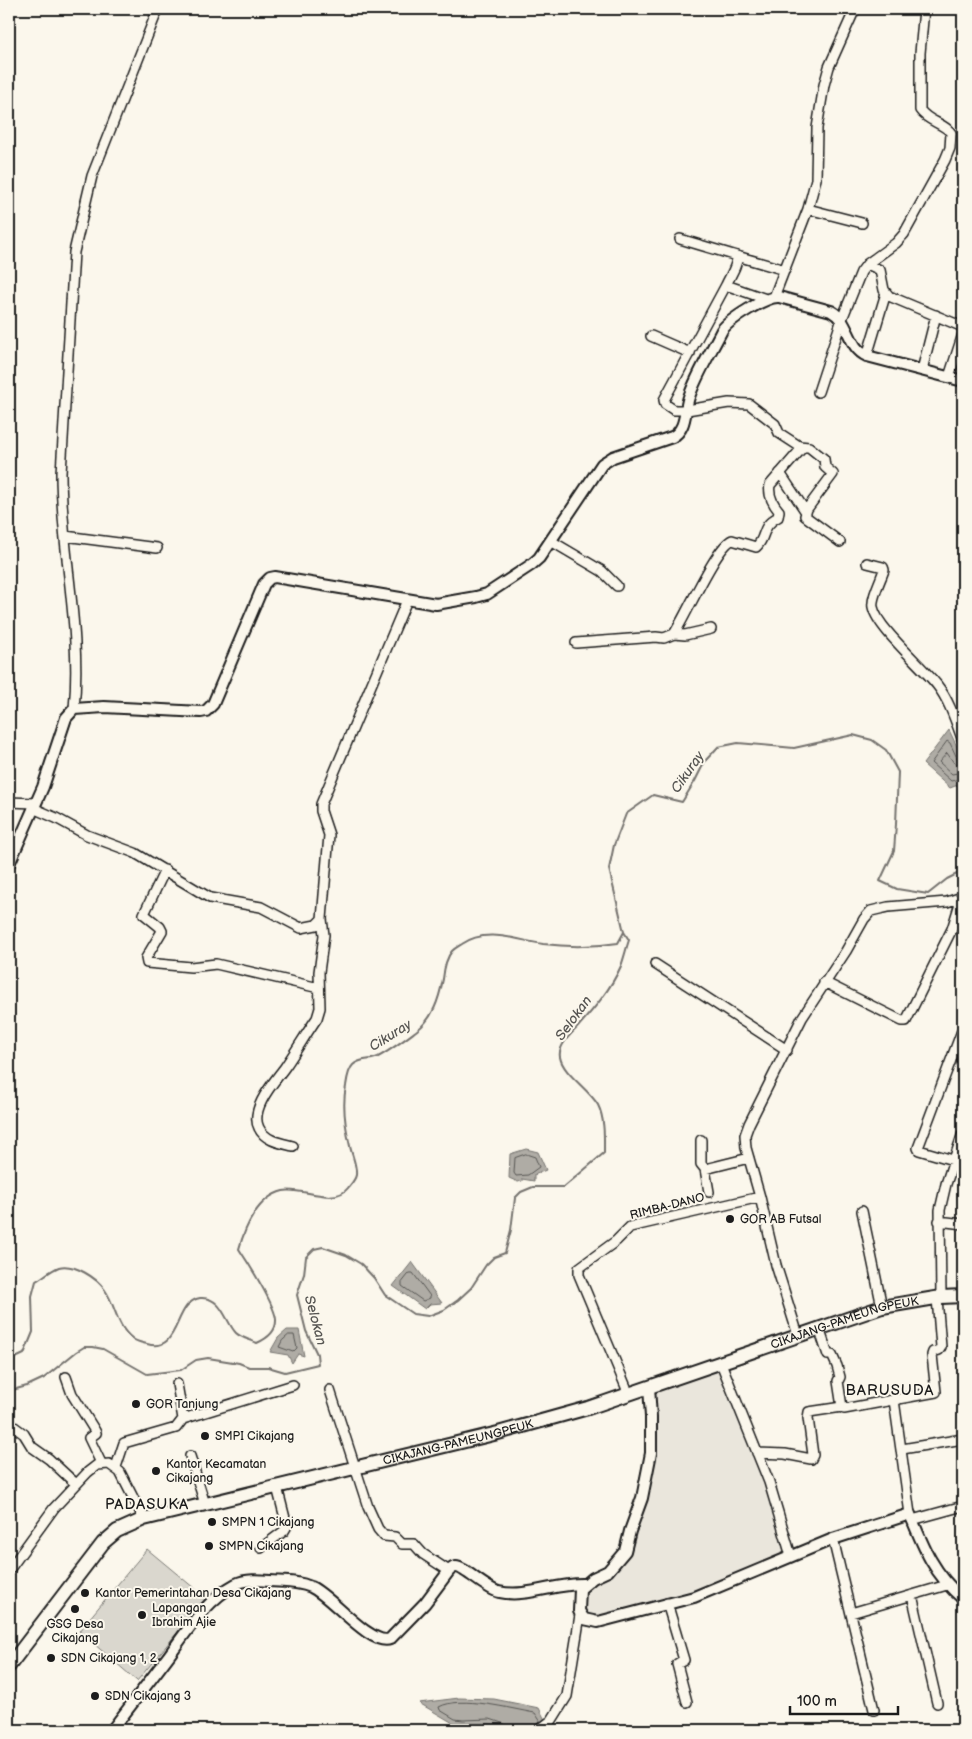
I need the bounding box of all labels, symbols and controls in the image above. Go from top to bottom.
water label: Cikuray [667,748,708,796]
water label: Selokan [552,992,595,1044]
water label: Cikuray [366,1015,415,1055]
street label: RIMBA-DANO [628,1190,706,1223]
place label: GOR AB Futsal [740,1212,821,1227]
marker: GOR AB Futsal [724,1213,736,1225]
water label: Selokan [301,1293,330,1347]
street label: CIKAJANG-PAMEUNGPEUK [769,1294,920,1353]
district label: BARUSUDA [846,1381,934,1400]
place label: GOR Tanjung [146,1397,218,1412]
marker: GOR Tanjung [130,1398,142,1410]
street label: CIKAJANG-PAMEUNGPEUK [382,1417,535,1469]
place label: SMPI Cikajang [215,1429,294,1444]
marker: SMPI Cikajang [199,1430,211,1442]
place label: Kantor Kecamatan Cikajang [166,1457,267,1486]
marker: Kantor Kecamatan Cikajang [150,1465,162,1477]
district label: PADASUKA [105,1495,189,1514]
place label: SMPN 1 Cikajang [222,1515,315,1530]
marker: SMPN 1 Cikajang [206,1516,218,1528]
place label: SMPN Cikajang [219,1539,304,1554]
marker: SMPN Cikajang [203,1540,215,1552]
place label: Kantor Pemerintahan Desa Cikajang [95,1586,291,1601]
marker: Kantor Pemerintahan Desa Cikajang [79,1587,91,1599]
place label: Lapangan Ibrahim Ajie [152,1601,216,1630]
marker: GSG Desa Cikajang [69,1603,81,1615]
marker: Lapangan Ibrahim Ajie [136,1609,148,1621]
place label: GSG Desa Cikajang [47,1617,104,1646]
place label: SDN Cikajang 1, 2 [61,1651,157,1666]
marker: SDN Cikajang 1, 2 [45,1652,57,1664]
scale bar [790,1684,897,1716]
place label: SDN Cikajang 3 [105,1689,191,1704]
marker: SDN Cikajang 3 [89,1690,101,1702]
text: 100 m [797,1692,837,1711]

